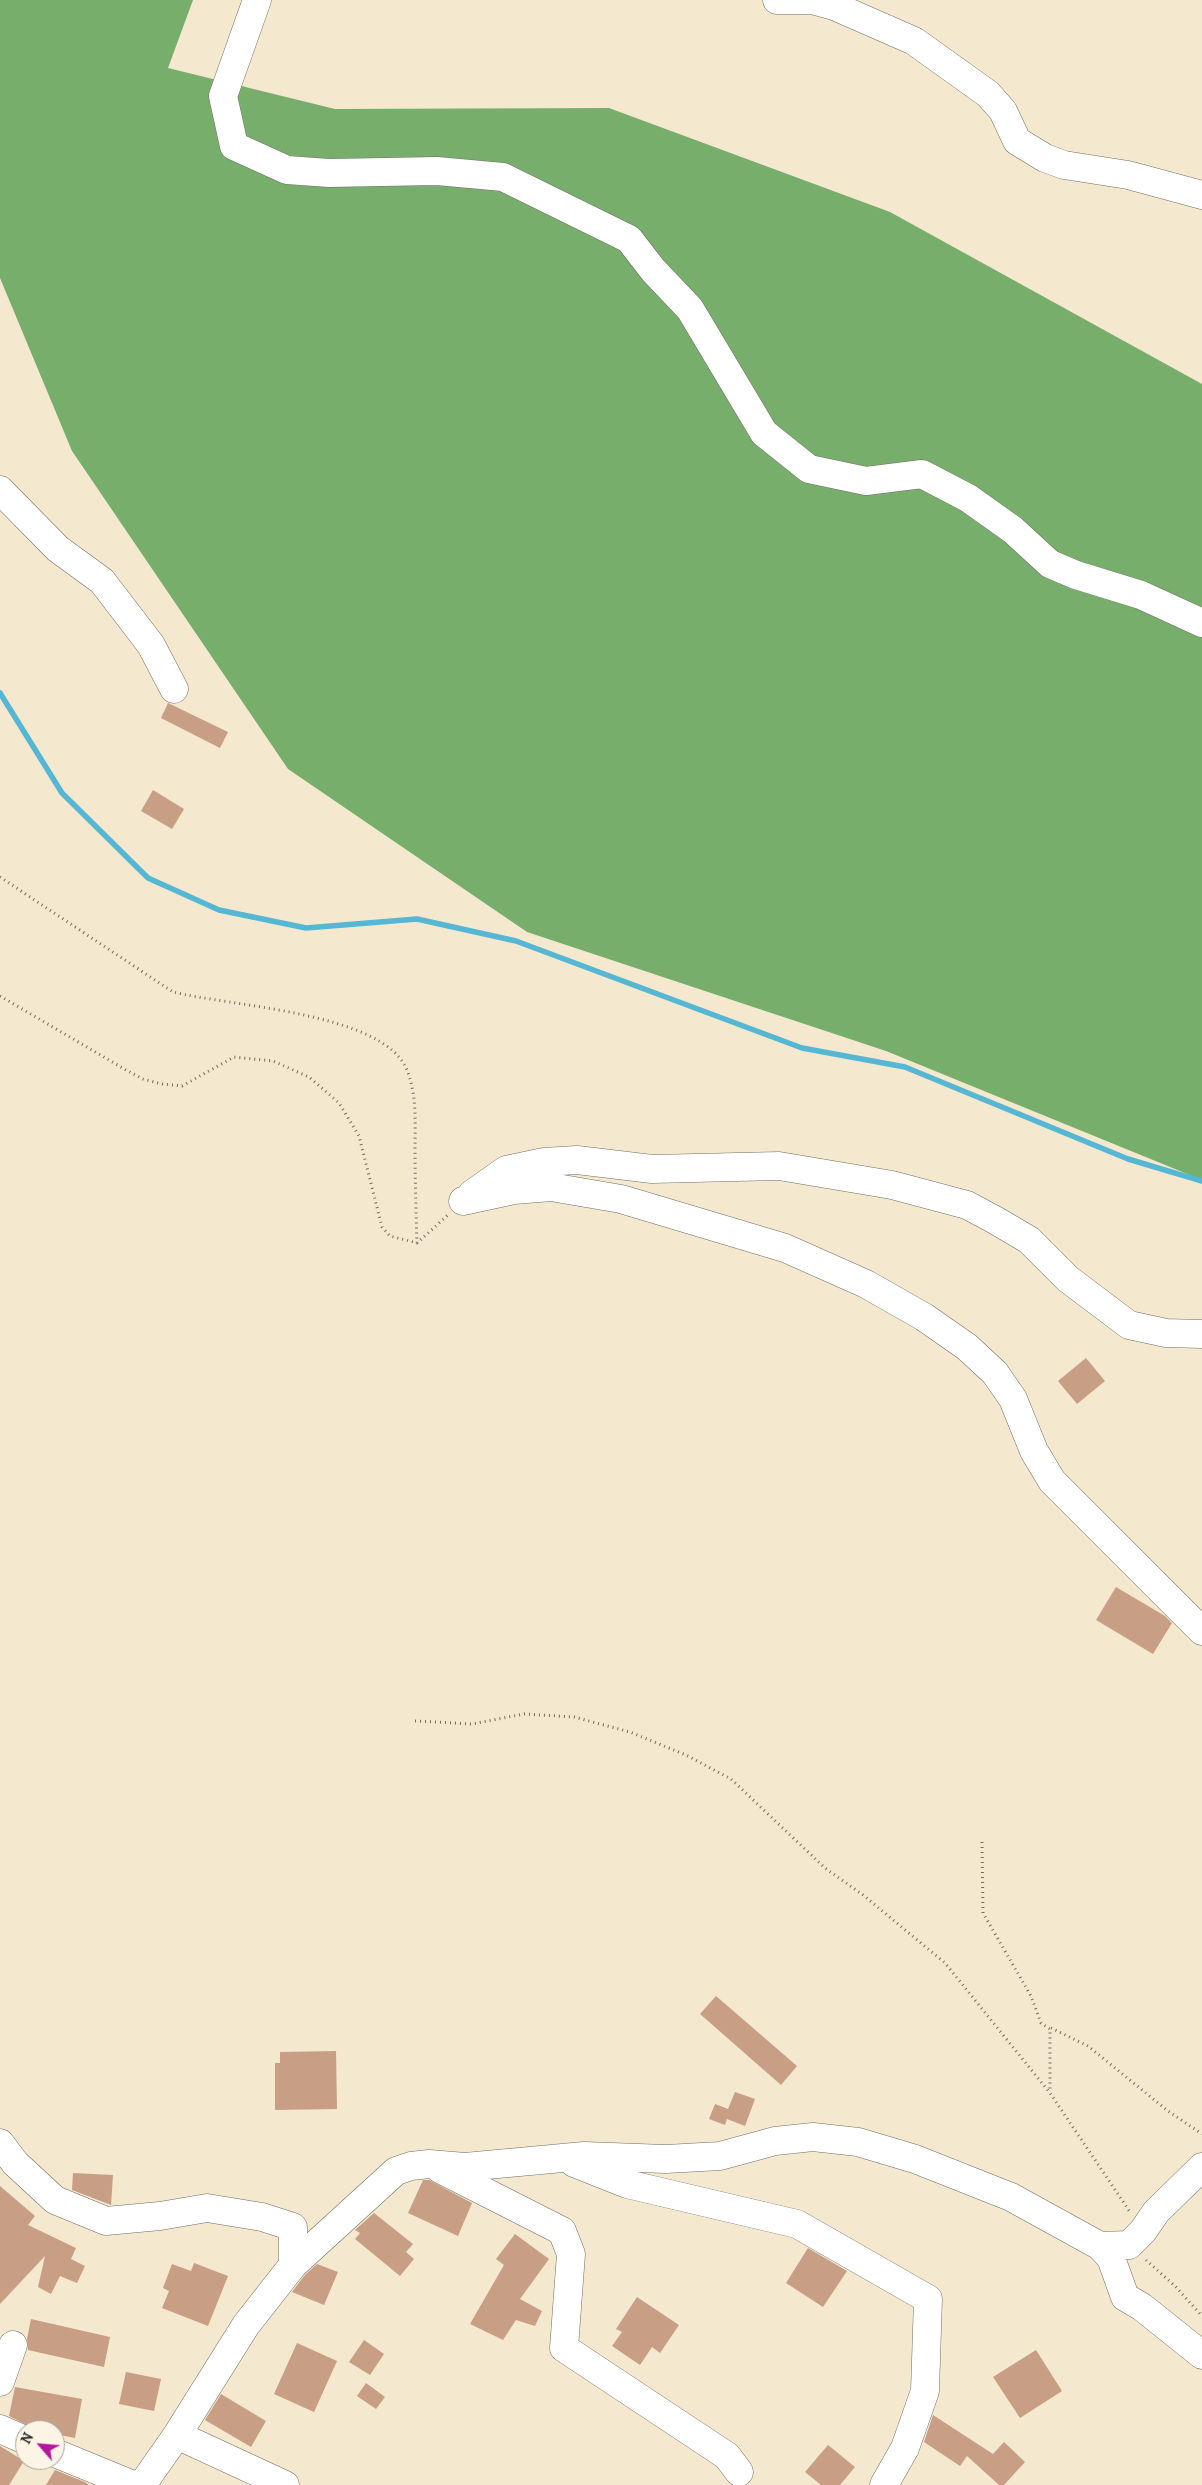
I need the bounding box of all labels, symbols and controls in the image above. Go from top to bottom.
north arrow [15,2420,65,2470]
text: N [16,2430,38,2447]

